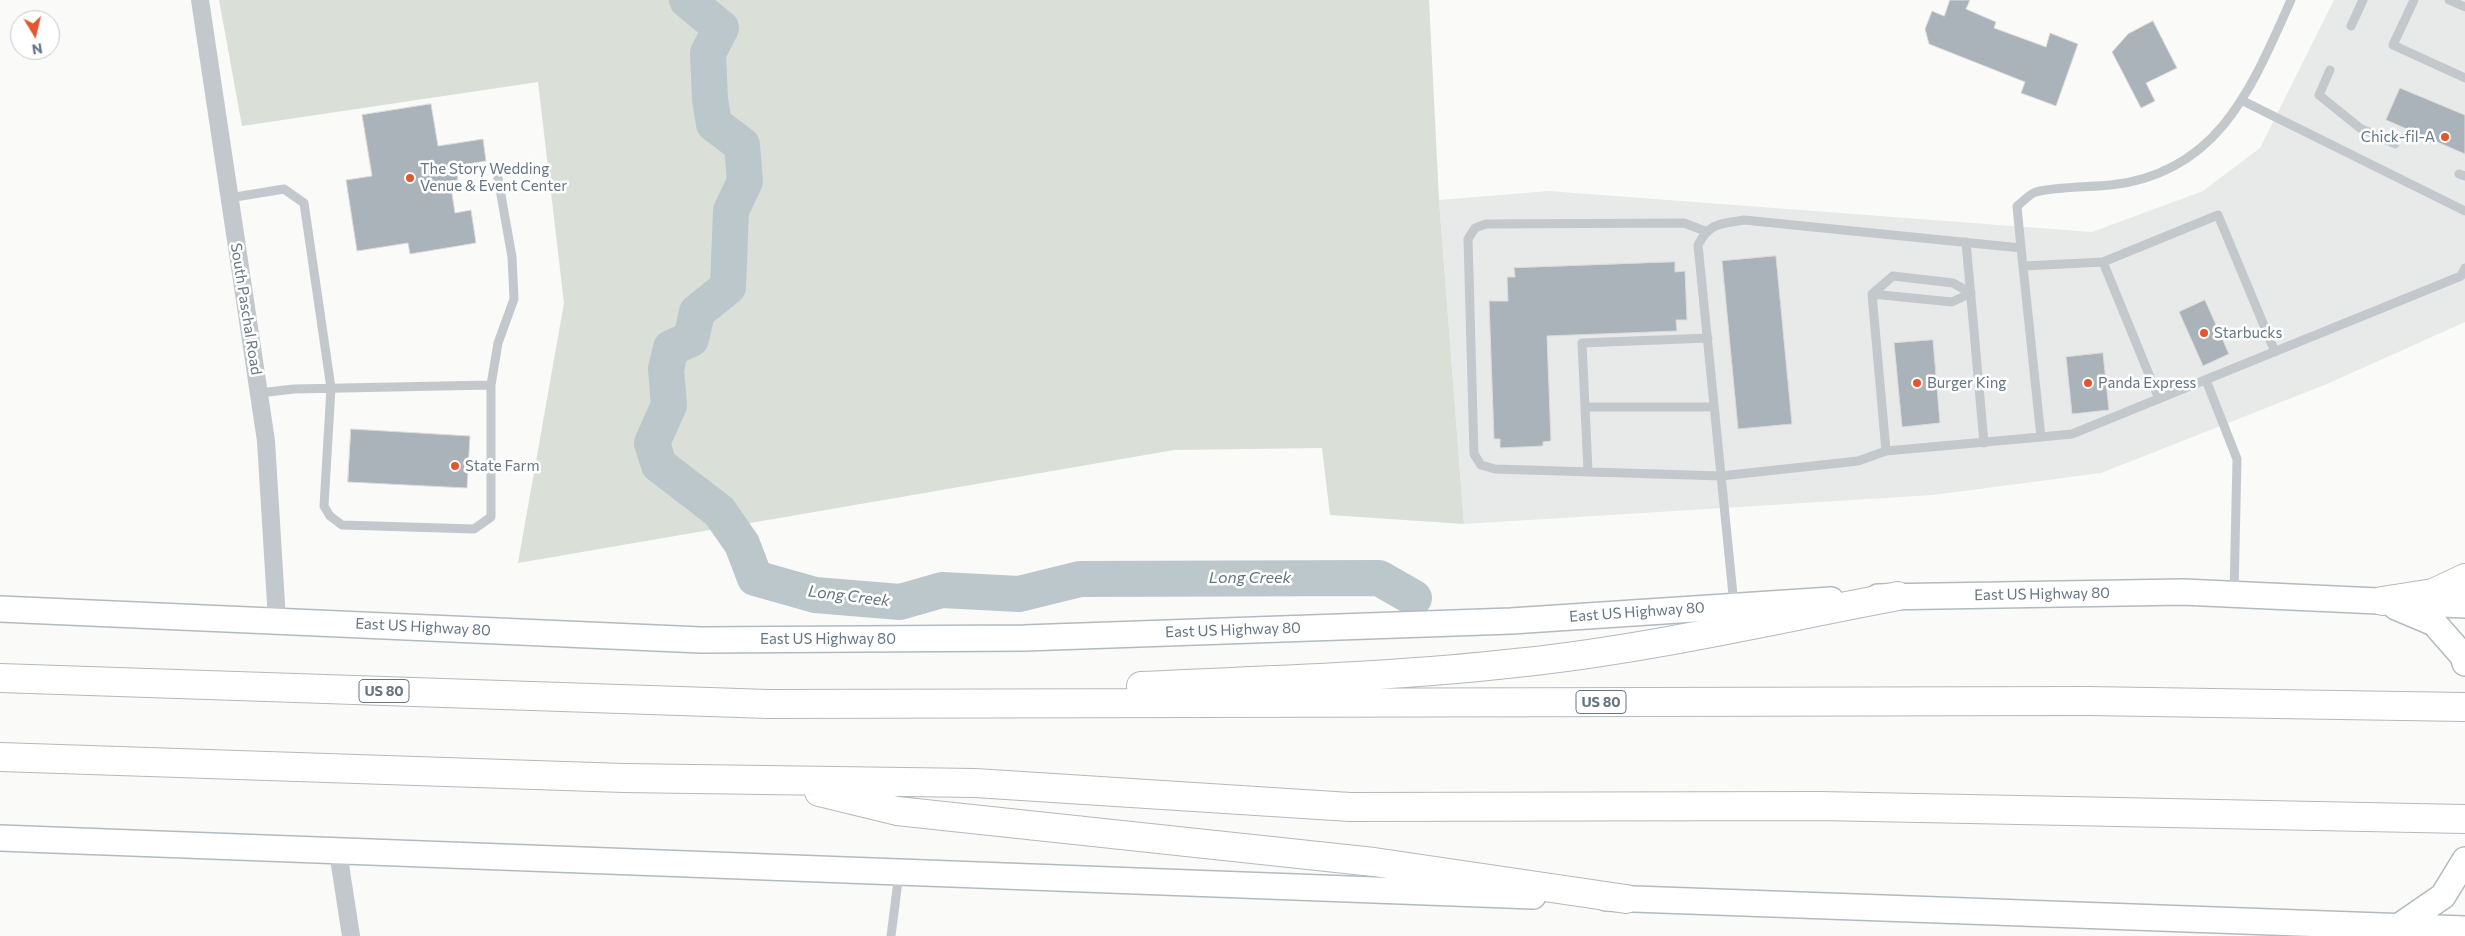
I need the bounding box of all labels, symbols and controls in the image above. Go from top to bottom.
north arrow [10,10,60,60]
text: N [31,40,44,59]
place label: Chick-fil-A [2361,128,2435,146]
marker: Chick-fil-A [2439,131,2451,143]
place label: The Story Wedding Venue & Event Center [420,160,567,195]
marker: The Story Wedding Venue & Event Center [404,172,416,184]
street label: South Paschal Road [227,242,265,376]
place label: Starbucks [2214,324,2282,342]
marker: Starbucks [2198,327,2210,339]
place label: Burger King [1927,374,2006,392]
place label: Panda Express [2098,374,2196,392]
marker: Burger King [1911,377,1923,389]
marker: Panda Express [2082,377,2094,389]
place label: State Farm [465,457,540,475]
marker: State Farm [449,460,461,472]
water label: Long Creek [1209,568,1291,588]
water label: Long Creek [807,581,891,611]
street label: East US Highway 80 [1974,584,2110,604]
street label: East US Highway 80 [1569,598,1705,626]
street label: East US Highway 80 [355,614,491,640]
street label: East US Highway 80 [1165,619,1301,641]
street label: East US Highway 80 [760,630,896,648]
road number: US 80 [359,679,409,702]
road number: US 80 [1576,690,1626,714]

